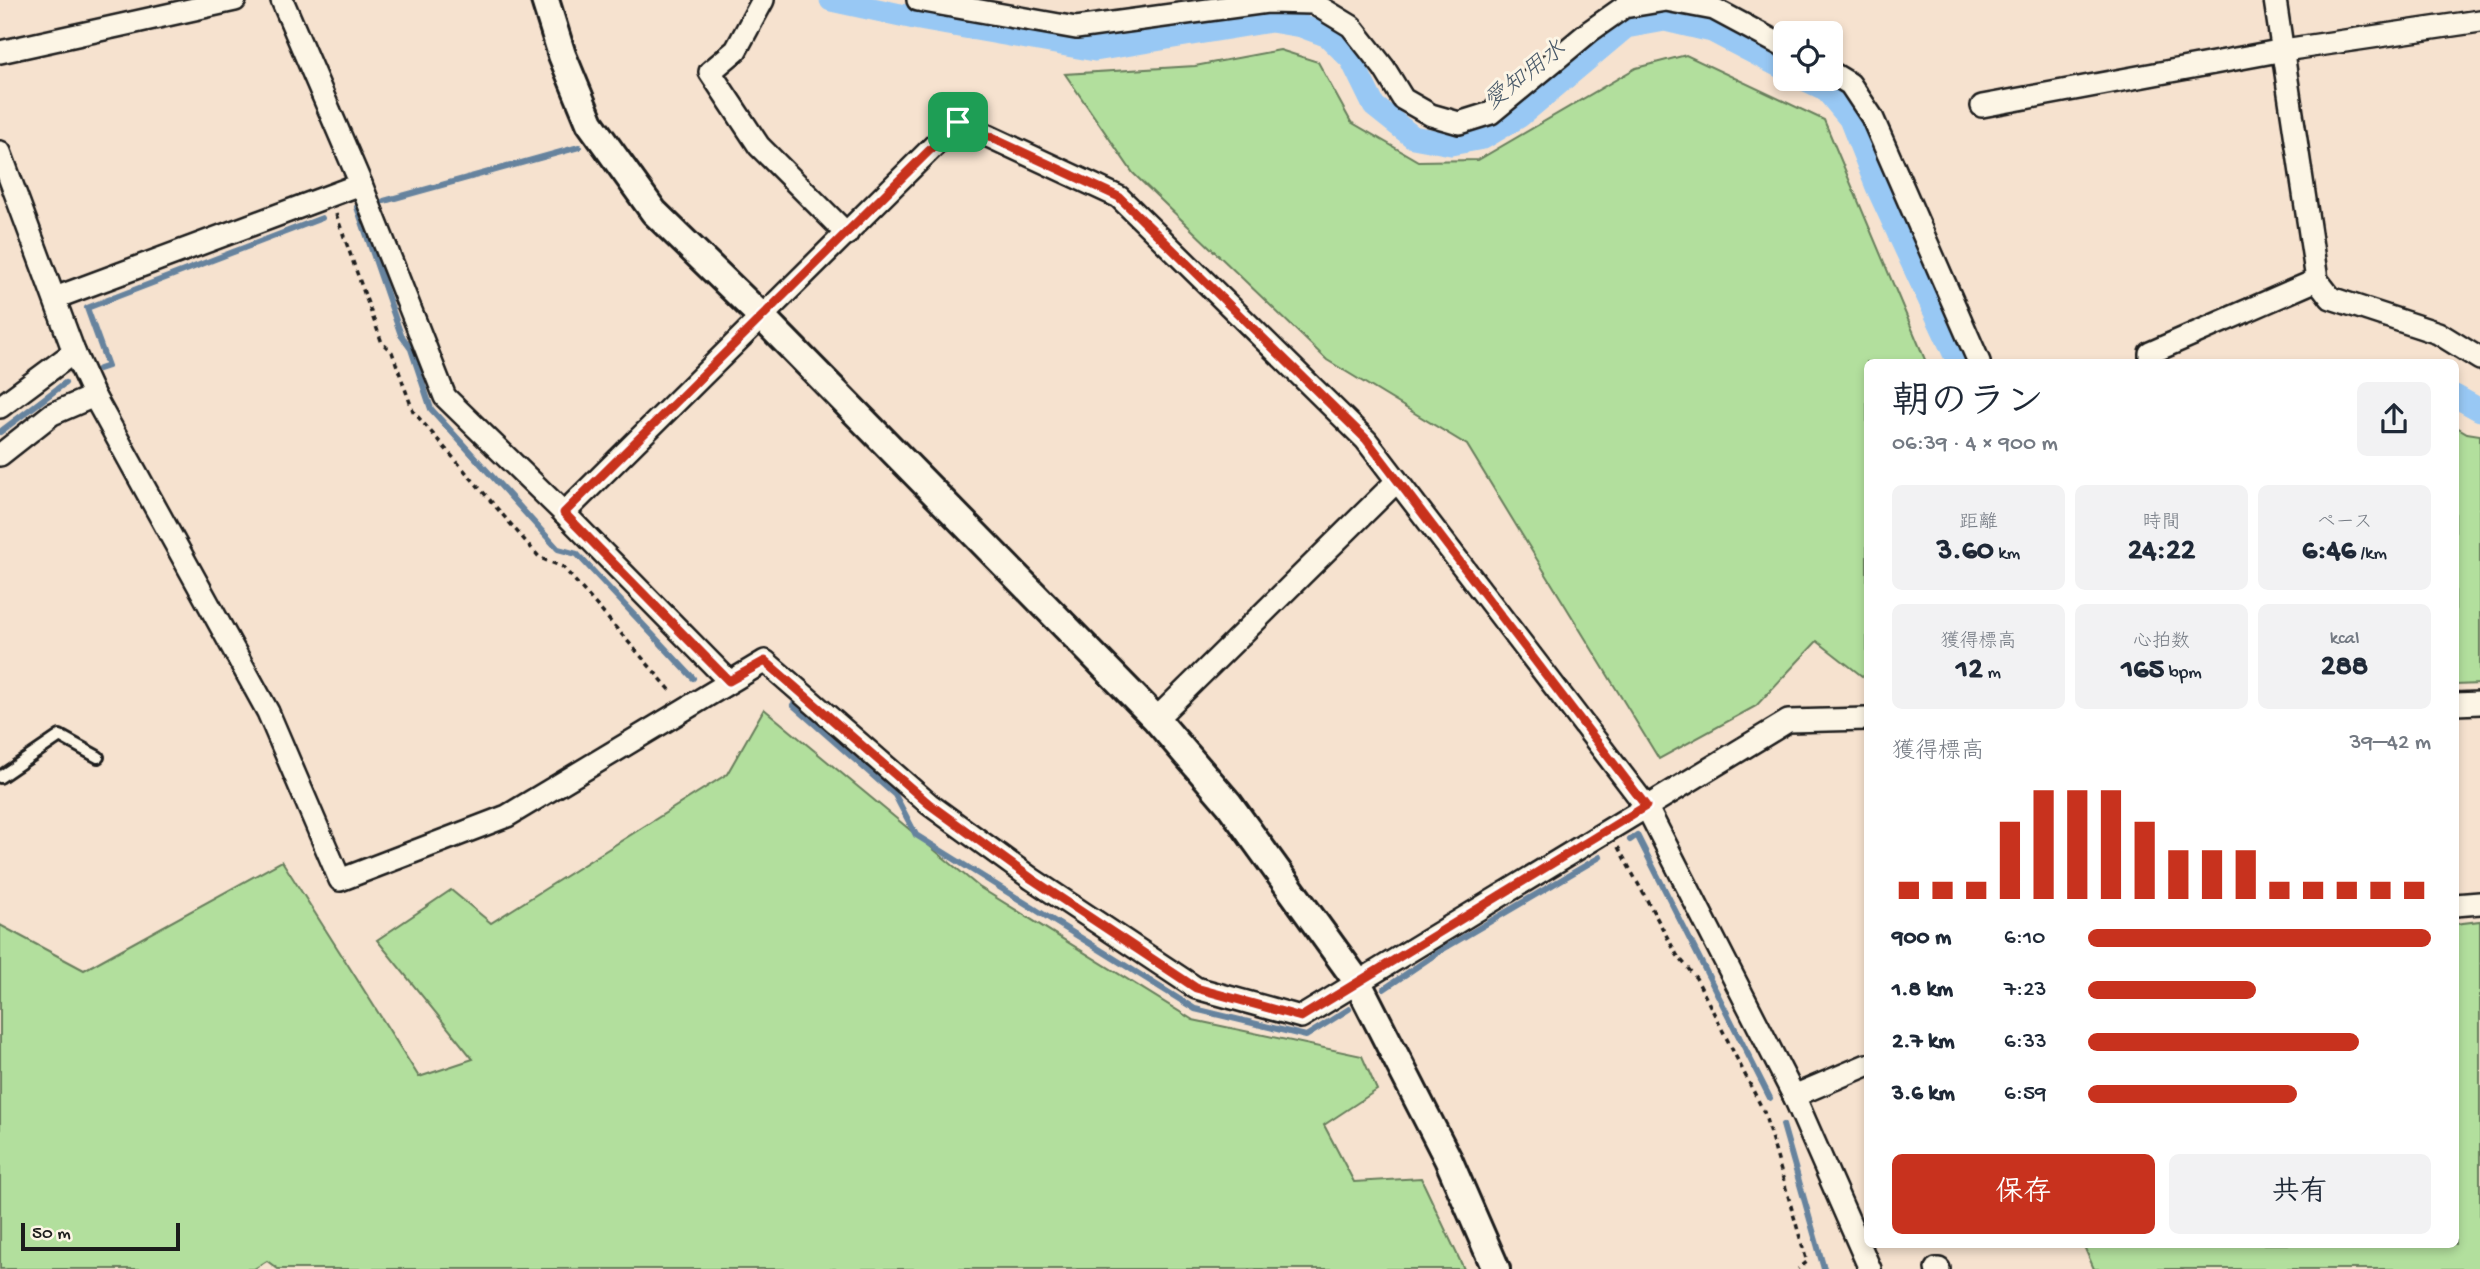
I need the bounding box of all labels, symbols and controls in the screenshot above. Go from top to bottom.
map controls [1773,21,1843,91]
button: locate [1773,21,1843,91]
water label: 愛知用水 [1479,35,1573,118]
pin [928,92,988,152]
icon: arrive [939,103,977,141]
button: share [2357,382,2431,456]
text: 朝のラン [1892,383,2044,427]
text: 06:39 · 4 × 900 m [1892,431,2058,458]
text: 距離 [1959,512,1998,535]
text: 時間 [2142,512,2181,535]
text: ペース [2317,512,2372,535]
text: 3.60 [1937,535,1994,570]
text: 24:22 [2128,535,2195,570]
text: 6:46 [2302,535,2356,570]
text: km [1994,543,2020,566]
text: /km [2356,543,2387,566]
text: kcal [2330,628,2359,651]
text: 獲得標高 [1940,631,2017,654]
text: 心拍数 [2133,631,2190,654]
text: 288 [2321,651,2368,686]
text: 12 [1956,654,1983,689]
text: 165 [2121,654,2164,689]
text: m [1983,662,2001,685]
text: bpm [2164,662,2202,685]
text: 39–42 m [2350,730,2431,757]
text: 獲得標高 [1892,739,1984,766]
text: 900 m [1892,925,1951,952]
text: 6:10 [2004,925,2045,952]
text: 1.8 km [1892,977,1953,1004]
text: 7:23 [2004,977,2046,1004]
text: 2.7 km [1892,1029,1955,1056]
text: 6:33 [2004,1029,2047,1056]
text: 3.6 km [1892,1081,1955,1108]
text: 6:59 [2004,1081,2047,1108]
button: 保存 [1892,1154,2155,1234]
button: 共有 [2169,1154,2431,1234]
scale bar [21,1220,180,1252]
text: 50 m [32,1223,71,1246]

